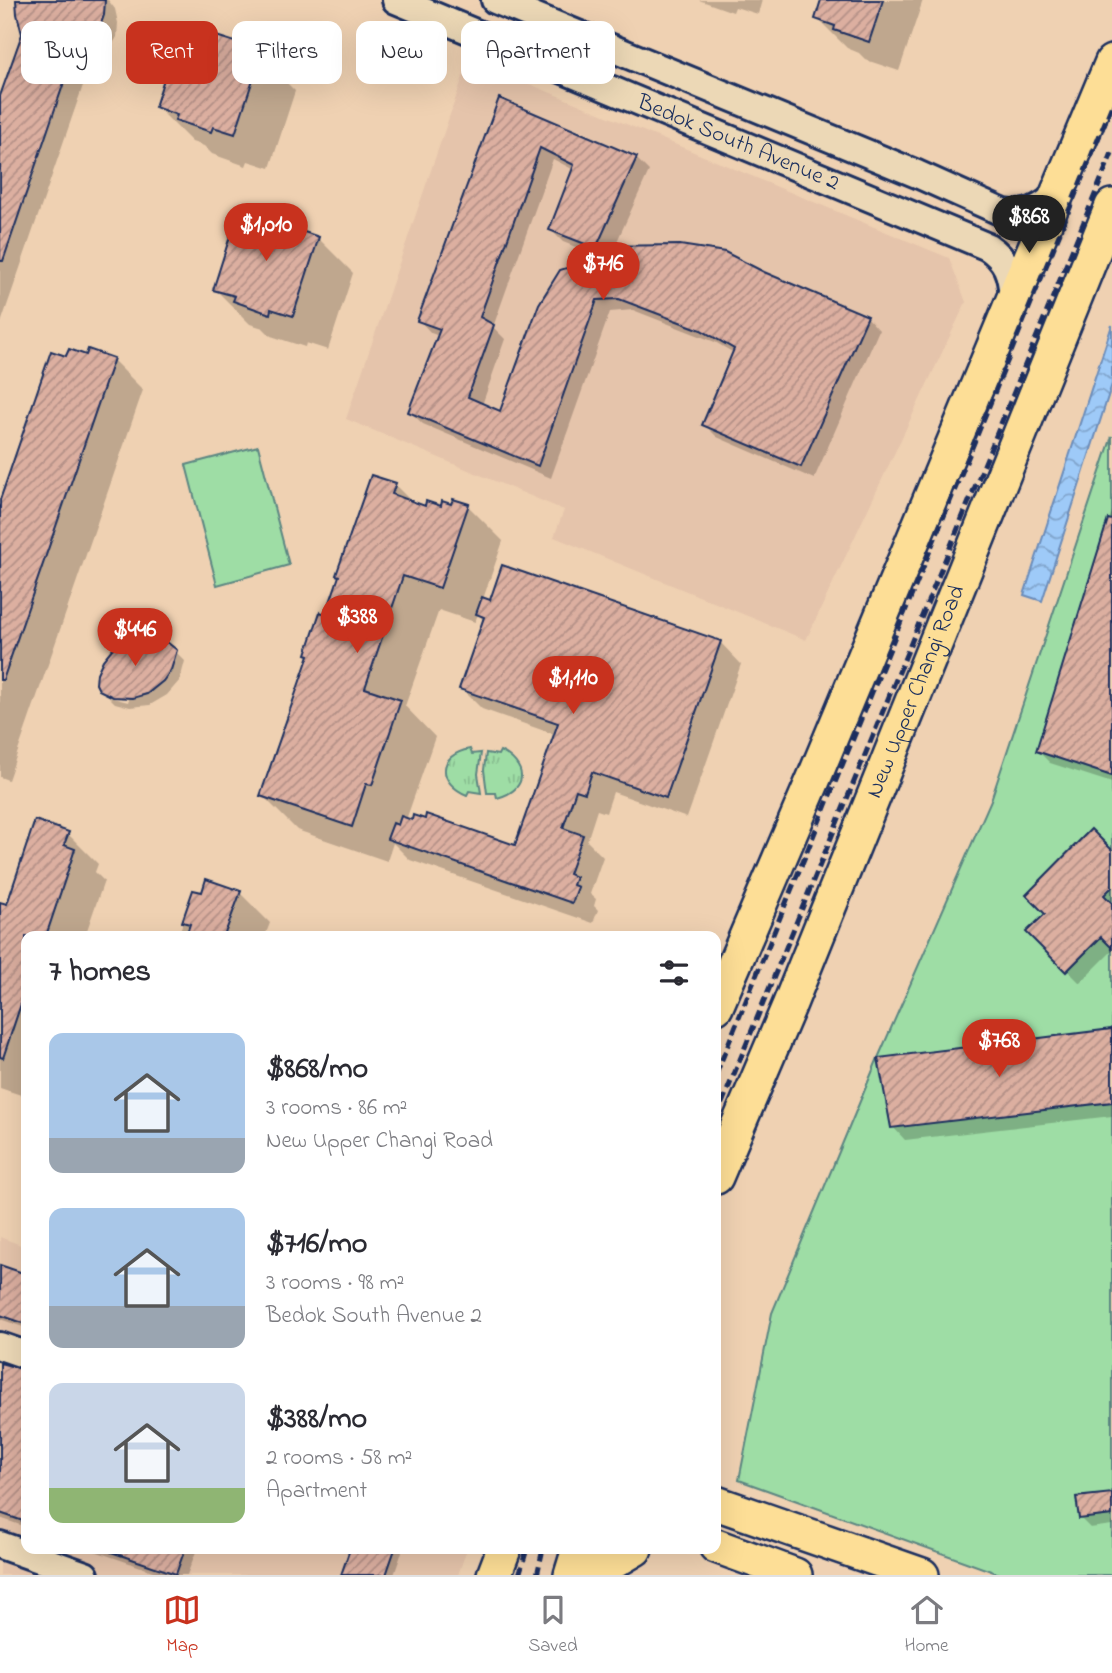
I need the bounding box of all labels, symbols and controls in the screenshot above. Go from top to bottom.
chip: Buy [21,21,112,84]
chip: Rent [126,21,218,84]
chip: Filters [232,21,342,84]
chip: New [356,21,447,84]
chip: Apartment [461,21,615,84]
street label: Bedok South Avenue 2 [631,86,844,200]
pin: $868 [988,196,1070,255]
text: $868 [1008,201,1050,234]
pin: $1,010 [209,204,323,263]
text: $1,010 [240,209,292,242]
pin: $716 [562,243,644,302]
text: $716 [583,248,623,281]
street label: New Upper Changi Road [858,580,974,803]
pin: $388 [316,596,398,655]
text: $388 [337,601,377,634]
pin: $446 [94,608,176,668]
text: $446 [114,614,157,647]
pin: $1,110 [516,656,630,716]
text: $1,110 [548,662,598,695]
text: 7 homes [49,951,151,995]
icon: filters [655,954,693,992]
pin: $768 [958,1020,1040,1079]
text: $768 [978,1025,1020,1058]
text: $868/mo [266,1048,368,1092]
icon: home [105,1061,189,1145]
text: 3 rooms · 86 m² [266,1092,407,1125]
text: New Upper Changi Road [266,1125,493,1158]
text: $716/mo [266,1223,367,1267]
icon: home [105,1236,189,1320]
text: 3 rooms · 98 m² [266,1267,404,1300]
text: Bedok South Avenue 2 [266,1300,482,1333]
text: $388/mo [266,1398,367,1442]
icon: home [105,1411,189,1495]
text: 2 rooms · 58 m² [266,1442,412,1475]
text: Apartment [266,1475,367,1508]
tab: Map [163,1591,201,1660]
tab: Saved [528,1591,578,1660]
tab: Home [904,1591,949,1660]

